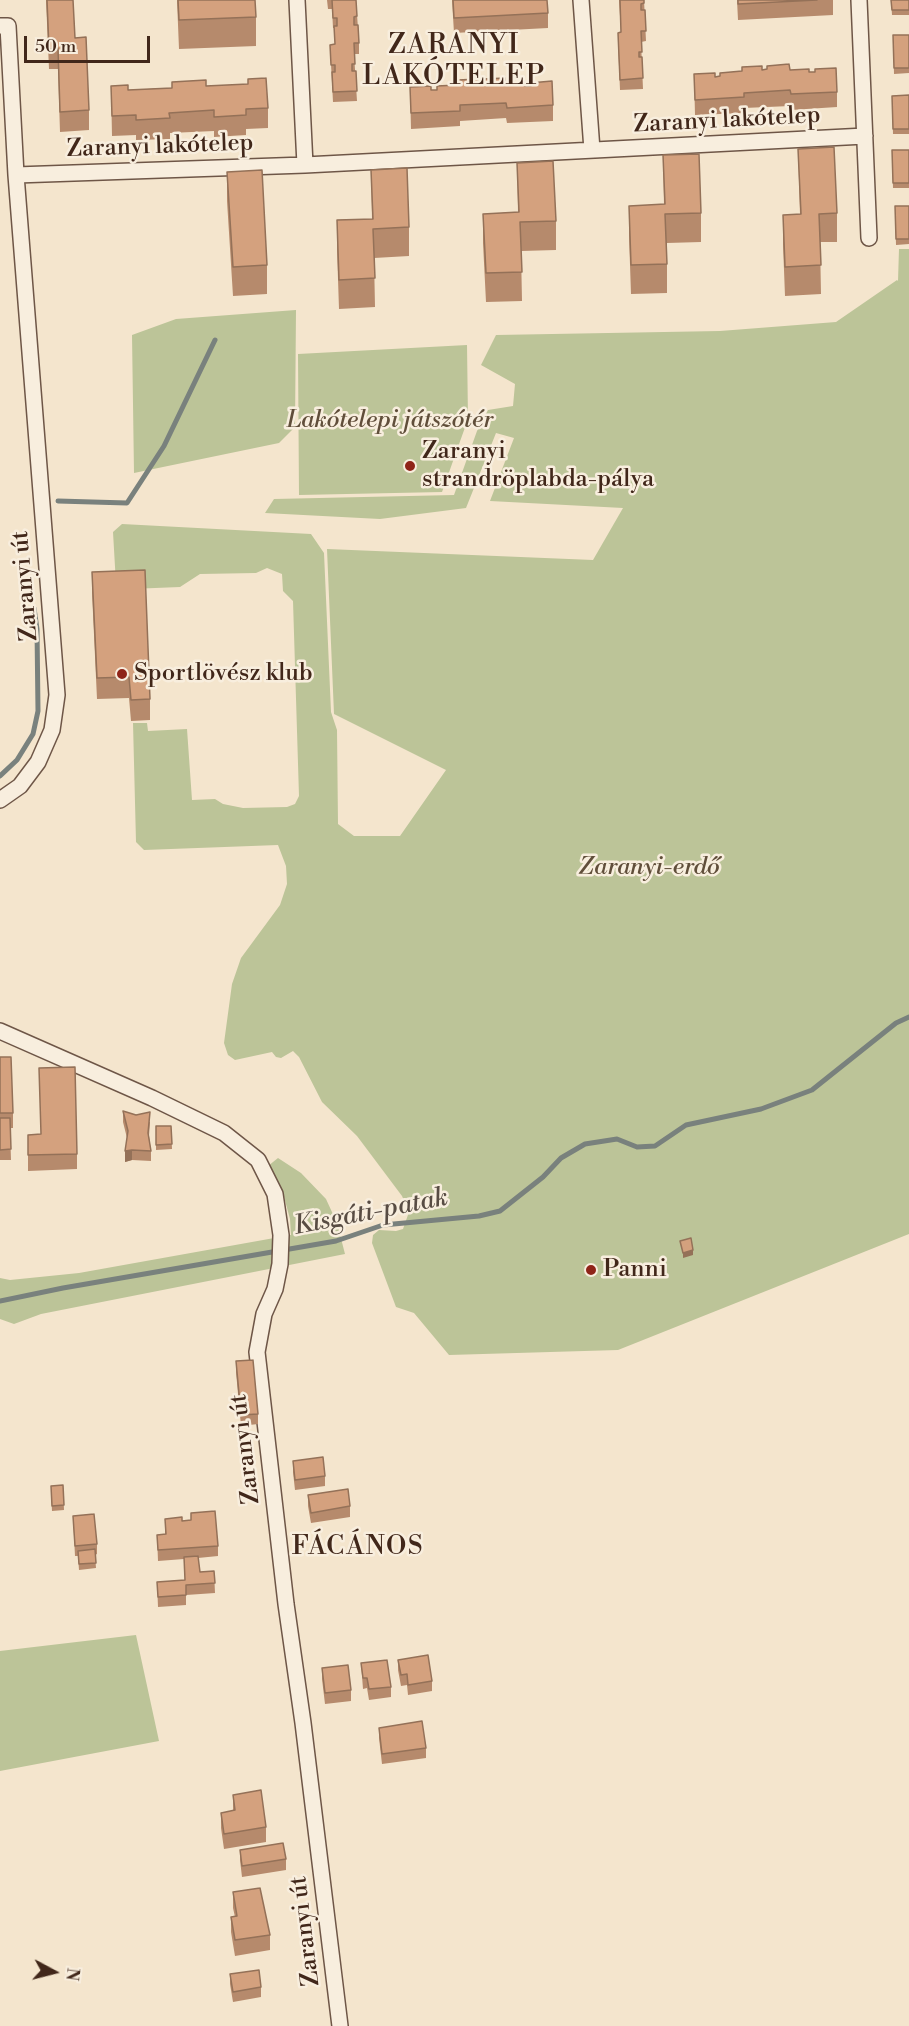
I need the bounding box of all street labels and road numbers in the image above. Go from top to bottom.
street label: Zaranyi lakótelep [633,102,821,140]
street label: Zaranyi lakótelep [66,129,254,165]
street label: Zaranyi út [7,529,45,643]
street label: Zaranyi út [225,1392,267,1506]
street label: Zaranyi út [285,1874,327,1988]

